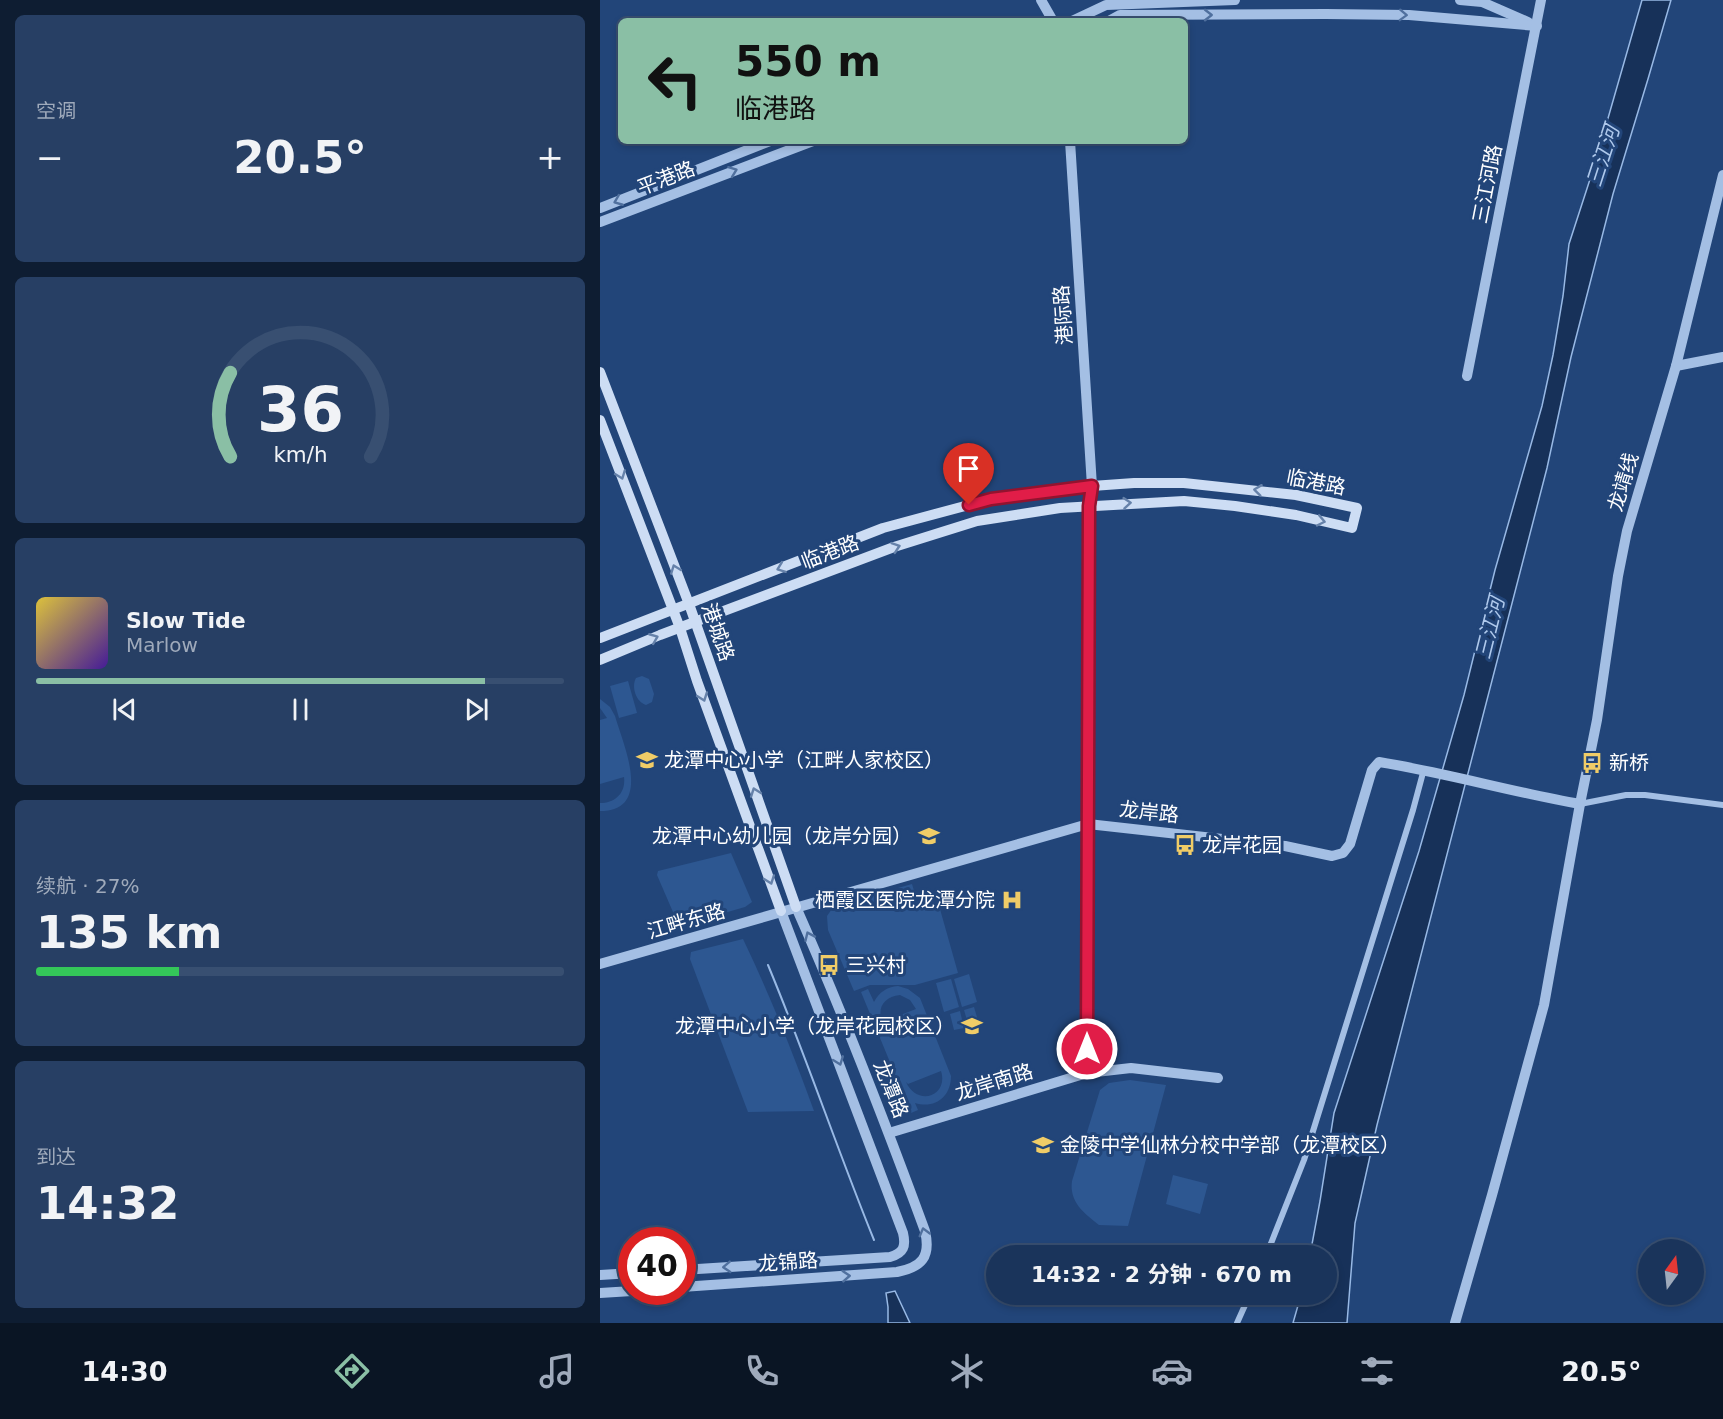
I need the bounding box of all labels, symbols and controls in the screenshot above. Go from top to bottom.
one-way arrow [1203,9,1212,21]
one-way arrow [1398,9,1407,21]
text: 550 m [735,37,881,86]
icon: left [636,42,714,120]
text: 临港路 [735,93,816,124]
text: 空调 [36,99,76,123]
water label: 三江河 [1582,119,1625,190]
text: 20.5° [233,131,367,184]
text: − [36,138,64,177]
text: + [536,138,564,177]
street label: 三江河路 [1468,142,1506,226]
street label: 平港路 [634,156,698,200]
one-way arrow [727,166,738,179]
one-way arrow [613,194,624,206]
street label: 港际路 [1049,284,1077,346]
text: 36 [257,373,343,446]
text: km/h [273,442,327,467]
pin [943,443,994,505]
street label: 龙靖线 [1603,450,1643,514]
icon: arrive [952,452,985,485]
street label: 临港路 [1284,464,1348,500]
one-way arrow [613,469,626,479]
one-way arrow [1253,484,1262,497]
one-way arrow [1123,497,1132,510]
one-way arrow [1315,513,1325,526]
street label: 临港路 [798,530,862,574]
one-way arrow [890,542,901,554]
one-way arrow [776,560,787,573]
one-way arrow [670,564,683,575]
water label: 三江河 [1471,591,1510,661]
street label: 港城路 [697,600,739,664]
text: Slow Tide [126,608,246,633]
text: Marlow [126,633,198,657]
one-way arrow [648,633,659,645]
one-way arrow [695,691,708,702]
icon: previous [108,693,141,726]
icon: pause [284,693,317,726]
icon: next [460,693,493,726]
school or university icon: 龙潭中心小学（江畔人家校区） [635,748,659,772]
place label: 龙潭中心小学（江畔人家校区） [664,748,944,772]
bus stop icon: 新桥 [1580,751,1604,775]
place label: 新桥 [1609,751,1649,775]
one-way arrow [750,787,763,798]
street label: 龙岸路 [1118,797,1180,827]
place label: 龙潭中心幼儿园（龙岸分园） [652,824,912,848]
school or university icon: 龙潭中心幼儿园（龙岸分园） [917,824,941,848]
bus stop icon: 龙岸花园 [1173,833,1197,857]
place label: 龙岸花园 [1202,833,1282,857]
text: 续航 · 27% [36,874,140,898]
one-way arrow [763,874,775,885]
place label: 栖霞区医院龙潭分院 [815,888,995,912]
hospital icon: 栖霞区医院龙潭分院 [1000,888,1024,912]
street label: 江畔东路 [644,898,728,944]
text: 135 km [36,906,222,959]
one-way arrow [804,931,816,942]
bus stop icon: 三兴村 [817,953,841,977]
place label: 三兴村 [846,953,906,977]
place label: 龙潭中心小学（龙岸花园校区） [675,1014,955,1038]
school or university icon: 龙潭中心小学（龙岸花园校区） [960,1014,984,1038]
position arrow [1055,1017,1119,1081]
one-way arrow [832,1055,844,1066]
street label: 龙潭路 [869,1057,913,1121]
street label: 龙岸南路 [952,1059,1036,1105]
school or university icon: 金陵中学仙林分校中学部（龙潭校区） [1031,1133,1055,1157]
place label: 金陵中学仙林分校中学部（龙潭校区） [1060,1133,1400,1157]
text: 到达 [36,1145,76,1169]
text: 14:32 [36,1177,179,1230]
speed limit sign: 40 [618,1227,696,1305]
one-way arrow [919,1228,932,1238]
north arrow [1638,1239,1704,1305]
map controls [1638,1239,1704,1305]
street label: 龙锦路 [757,1248,819,1276]
one-way arrow [722,1261,731,1274]
text: 14:32 · 2 分钟 · 670 m [1031,1262,1292,1287]
one-way arrow [841,1269,850,1282]
icon: directions [331,1350,373,1392]
icon: music [536,1350,578,1392]
icon: phone [741,1350,783,1392]
icon: climate [946,1350,988,1392]
icon: car [1151,1350,1193,1392]
icon: filters [1356,1350,1398,1392]
text: 14:30 [82,1356,168,1387]
text: 20.5° [1561,1356,1641,1387]

